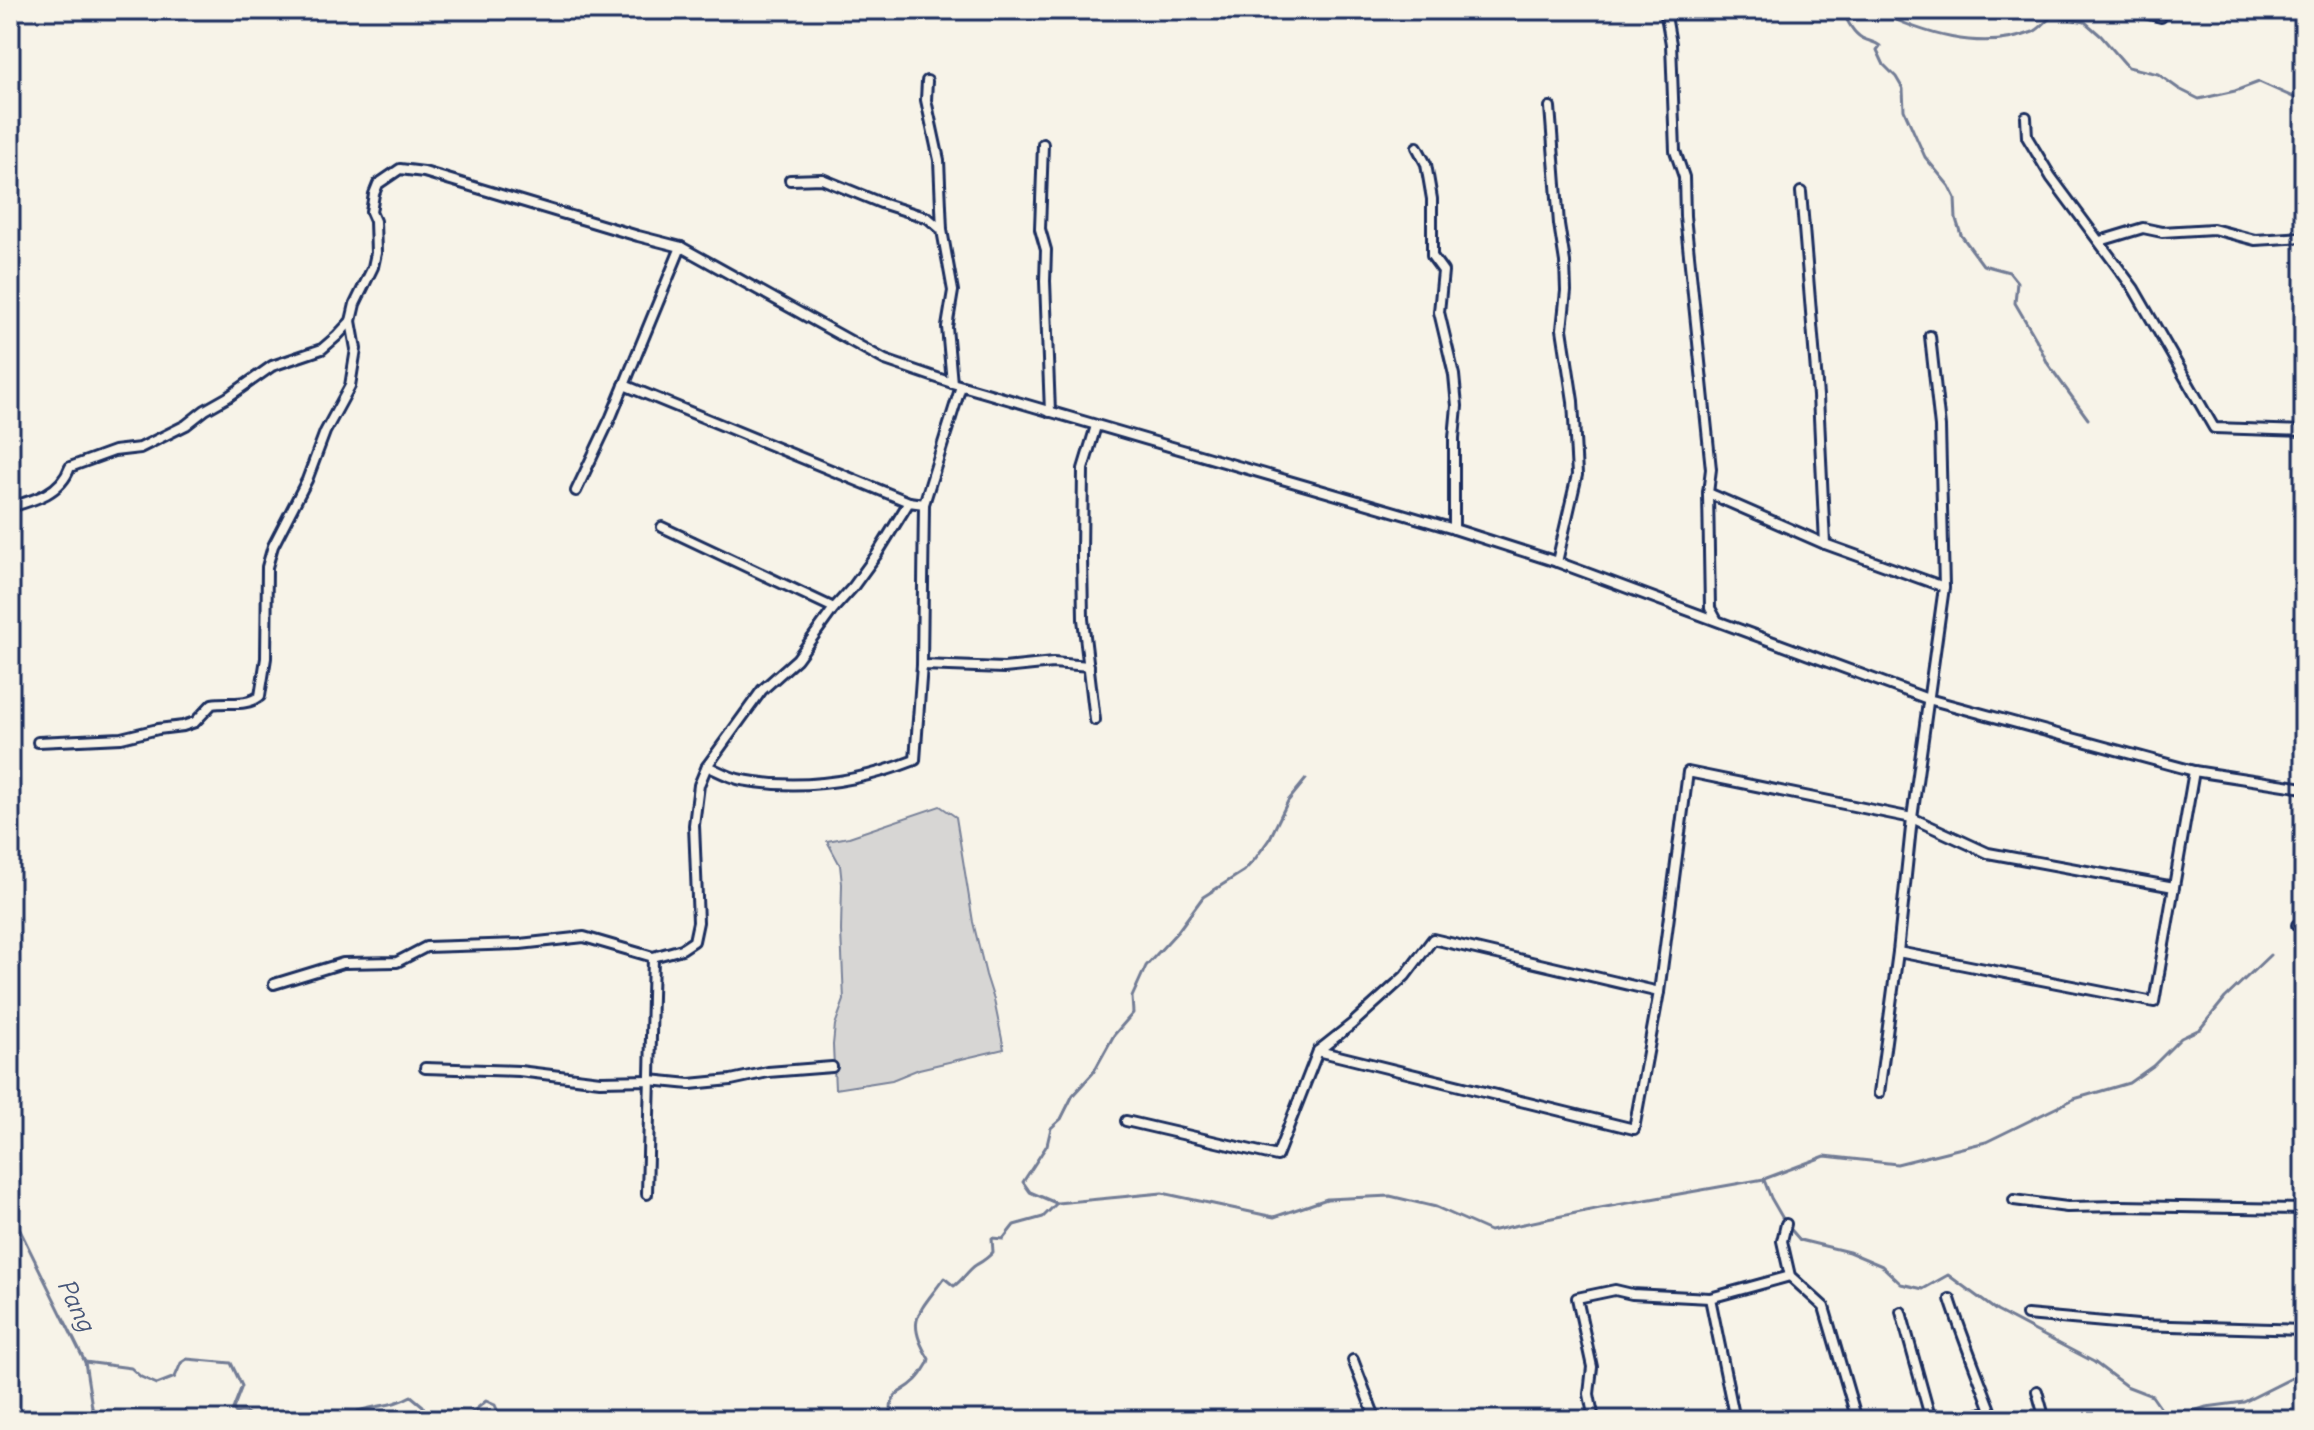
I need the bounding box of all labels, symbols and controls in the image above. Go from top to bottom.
water label: Pang [51,1273,103,1337]

